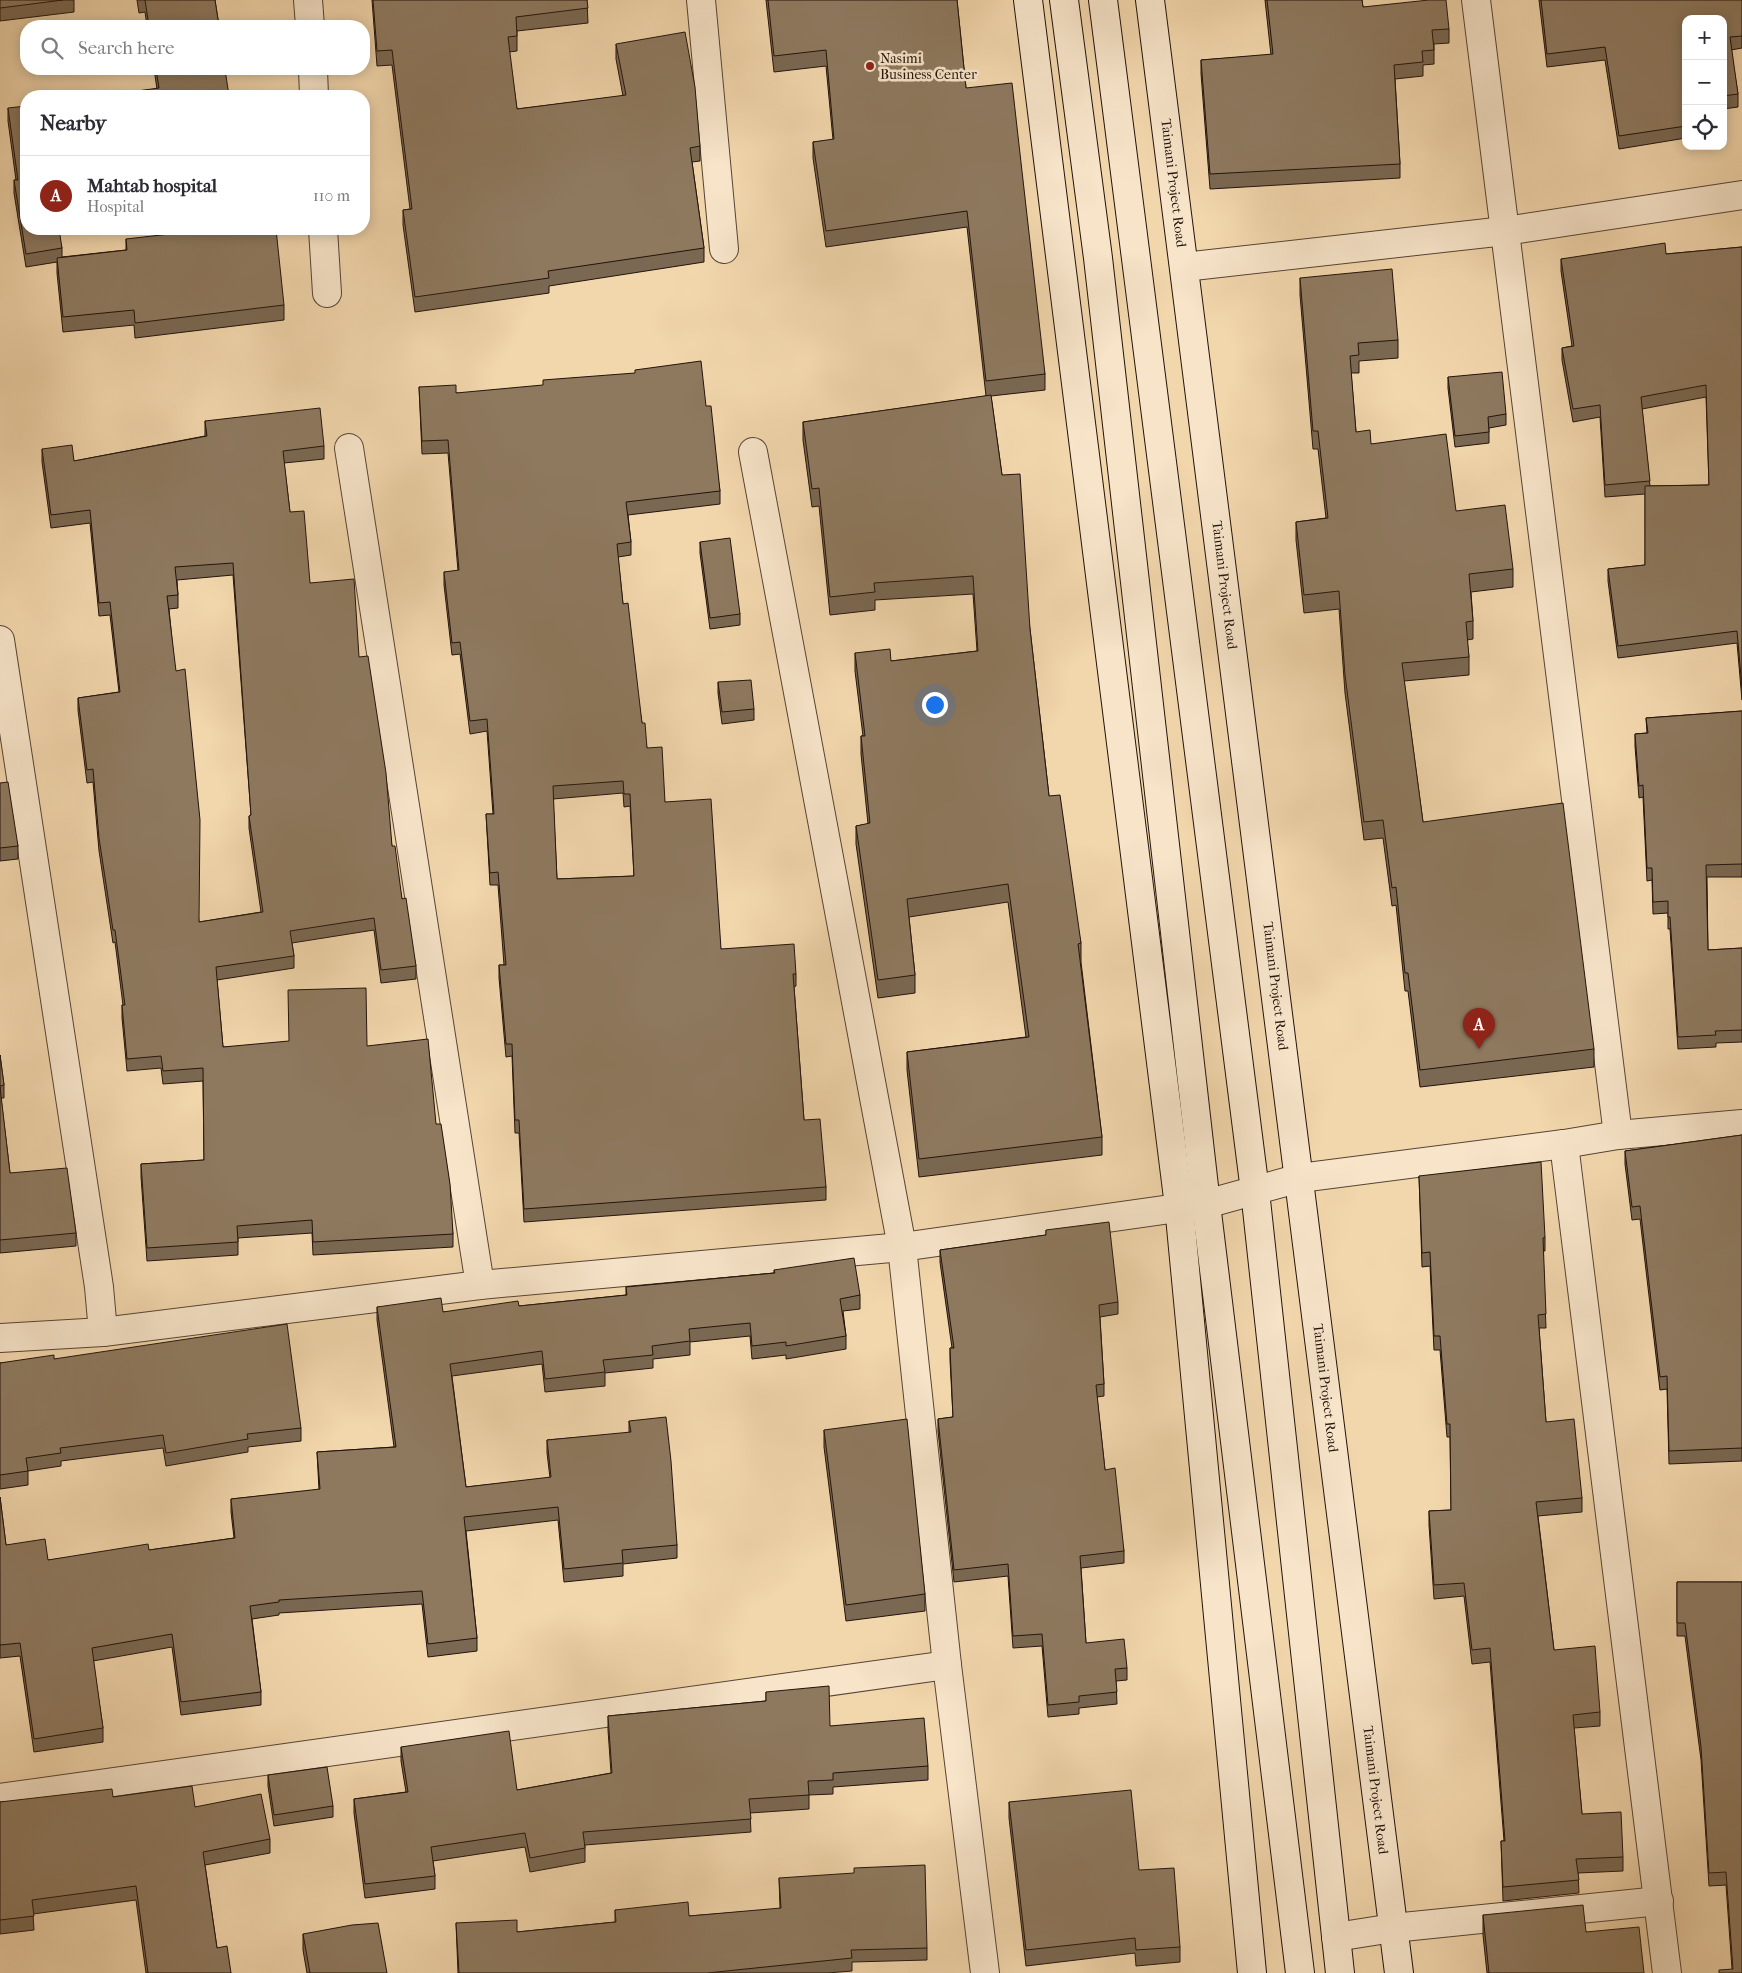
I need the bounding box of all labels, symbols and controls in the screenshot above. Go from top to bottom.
map controls [1682,15,1727,150]
button: + [1682,15,1727,60]
search box [20,20,370,75]
icon: search [38,34,66,62]
text: Search here [78,37,174,59]
place label: Nasimi Business Center [880,50,977,83]
marker: Nasimi Business Center [864,60,876,72]
button: − [1682,60,1727,105]
button: locate [1682,105,1727,150]
text: Nearby [40,111,106,135]
street label: Taimani Project Road [1157,118,1190,249]
text: Mahtab hospital [87,175,217,197]
text: A [51,186,61,205]
text: 110 m [313,186,350,205]
text: Hospital [87,197,144,216]
street label: Taimani Project Road [1208,520,1241,651]
your location [922,692,948,718]
street label: Taimani Project Road [1259,921,1292,1052]
pin: A [1463,1008,1495,1049]
street label: Taimani Project Road [1309,1323,1342,1454]
street label: Taimani Project Road [1359,1725,1392,1856]

